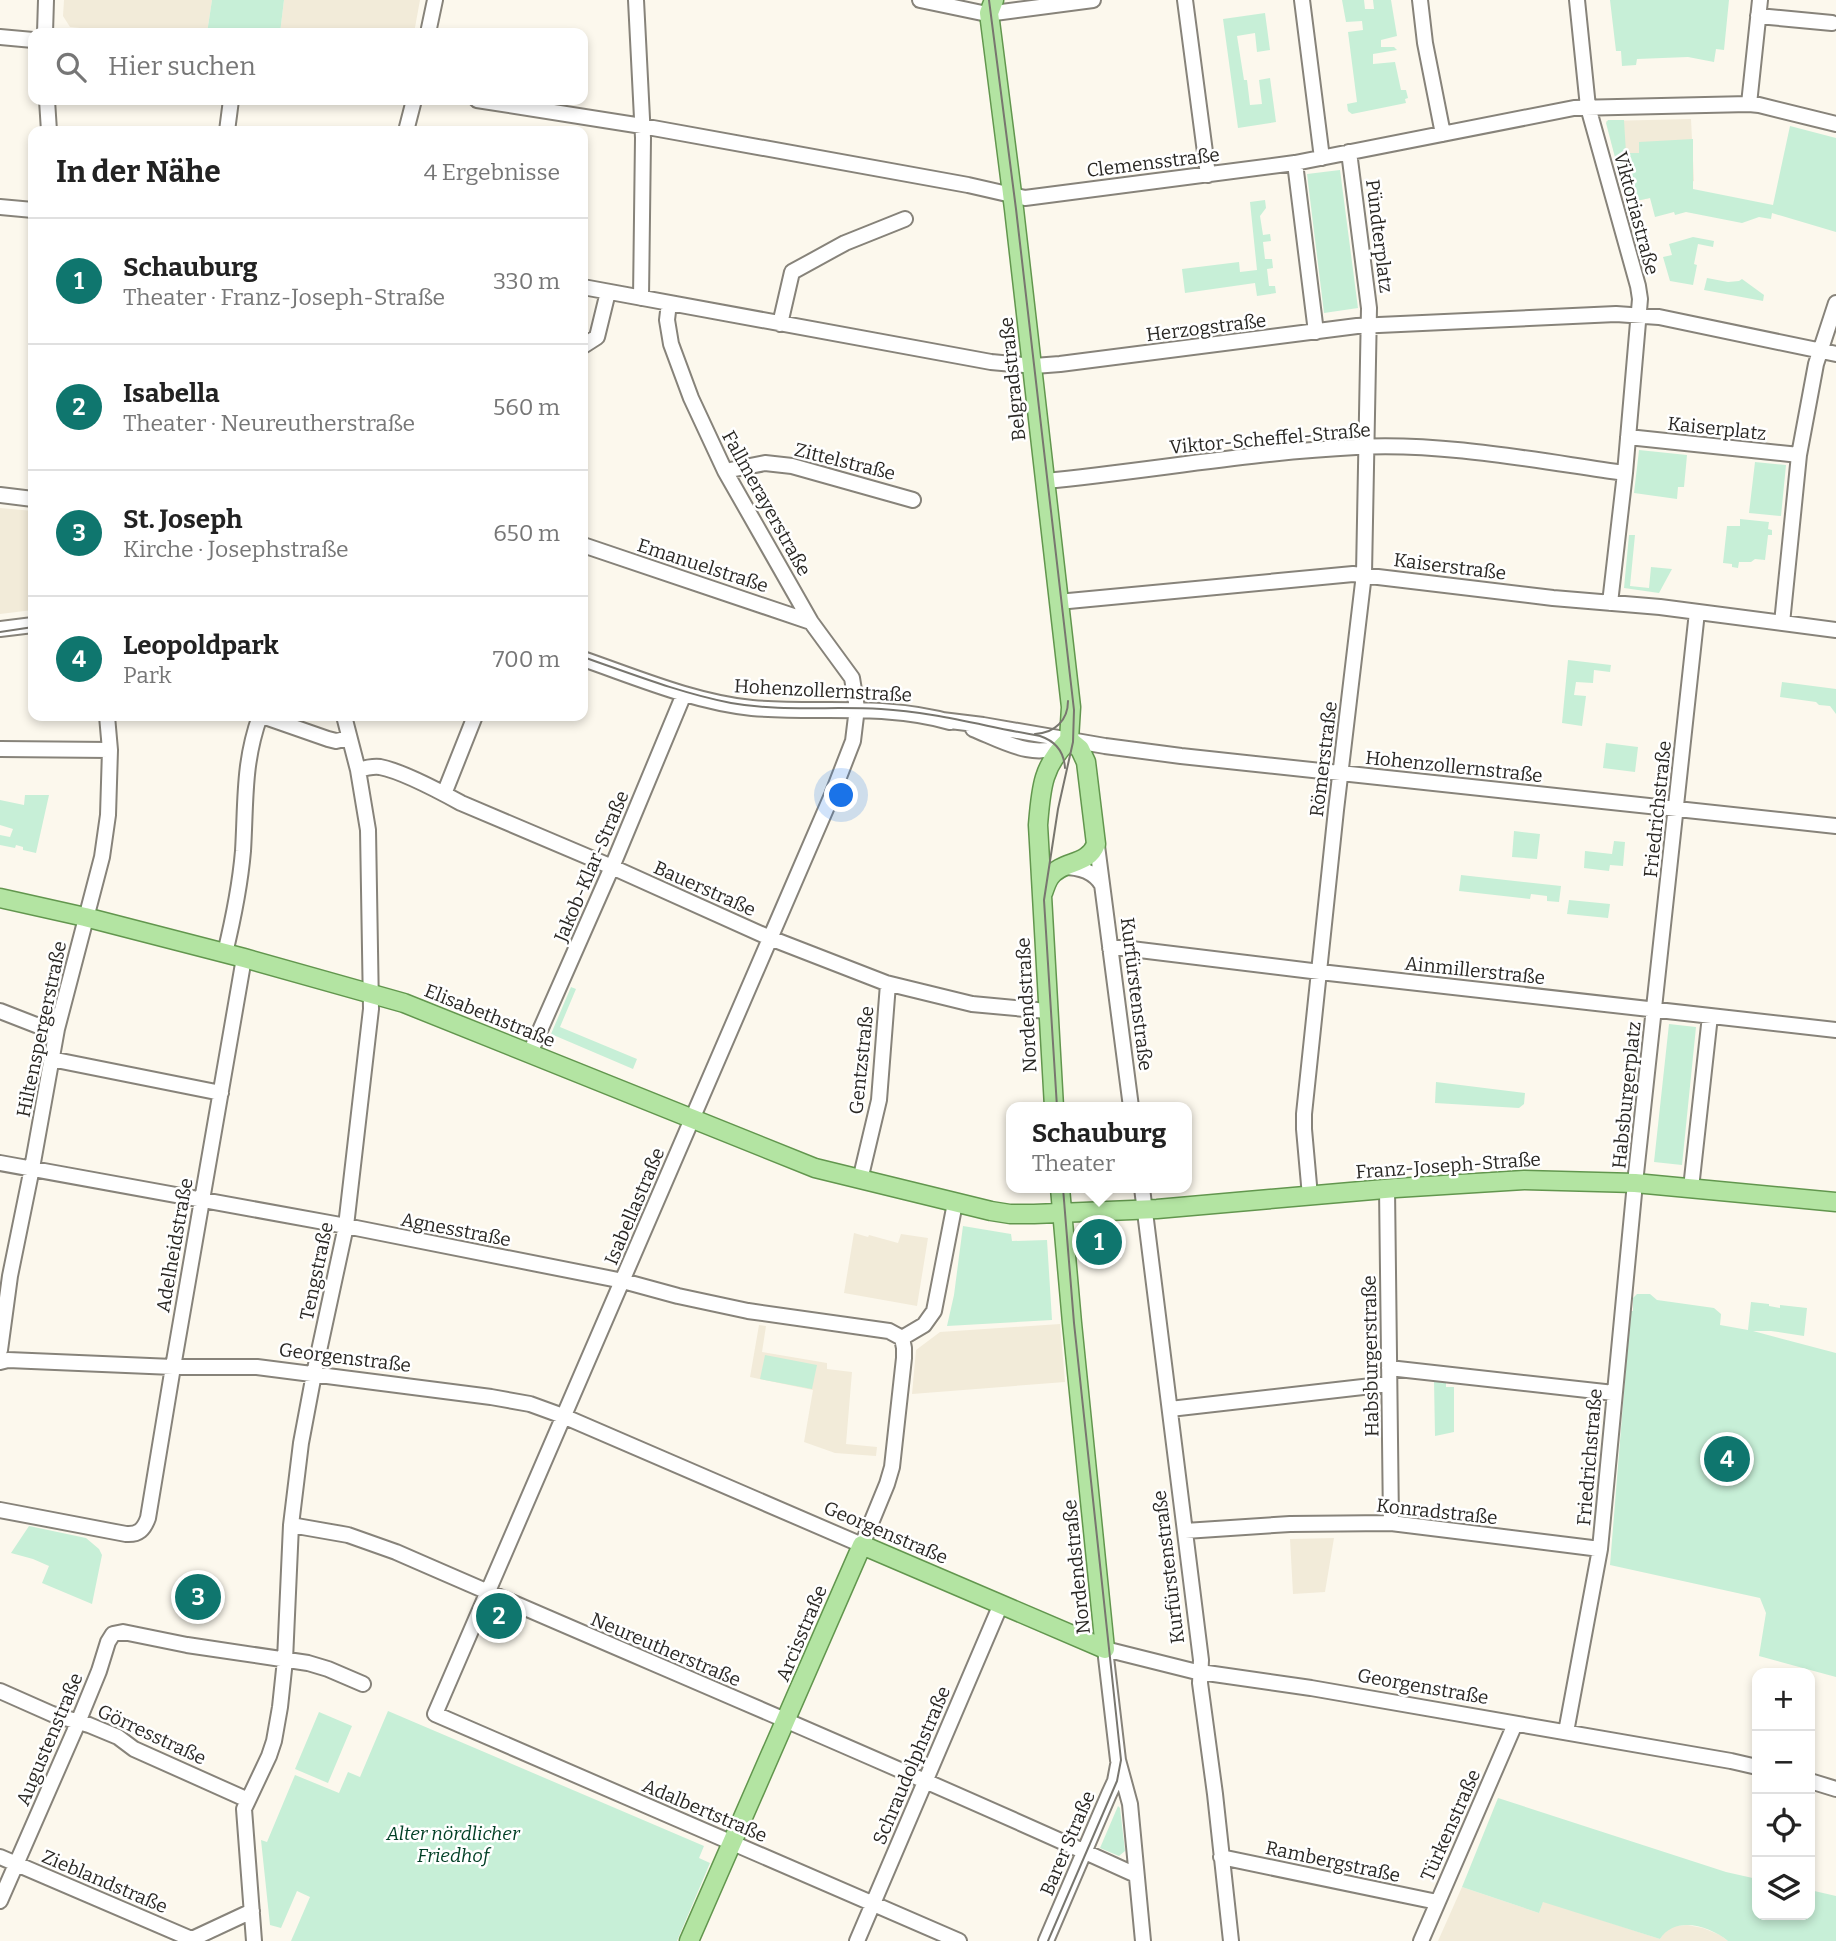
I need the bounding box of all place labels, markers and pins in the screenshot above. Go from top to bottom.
pin: 1 [1076,1216,1122,1268]
pin: 4 [1704,1433,1750,1485]
pin: 3 [175,1571,221,1623]
pin: 2 [476,1590,522,1642]

